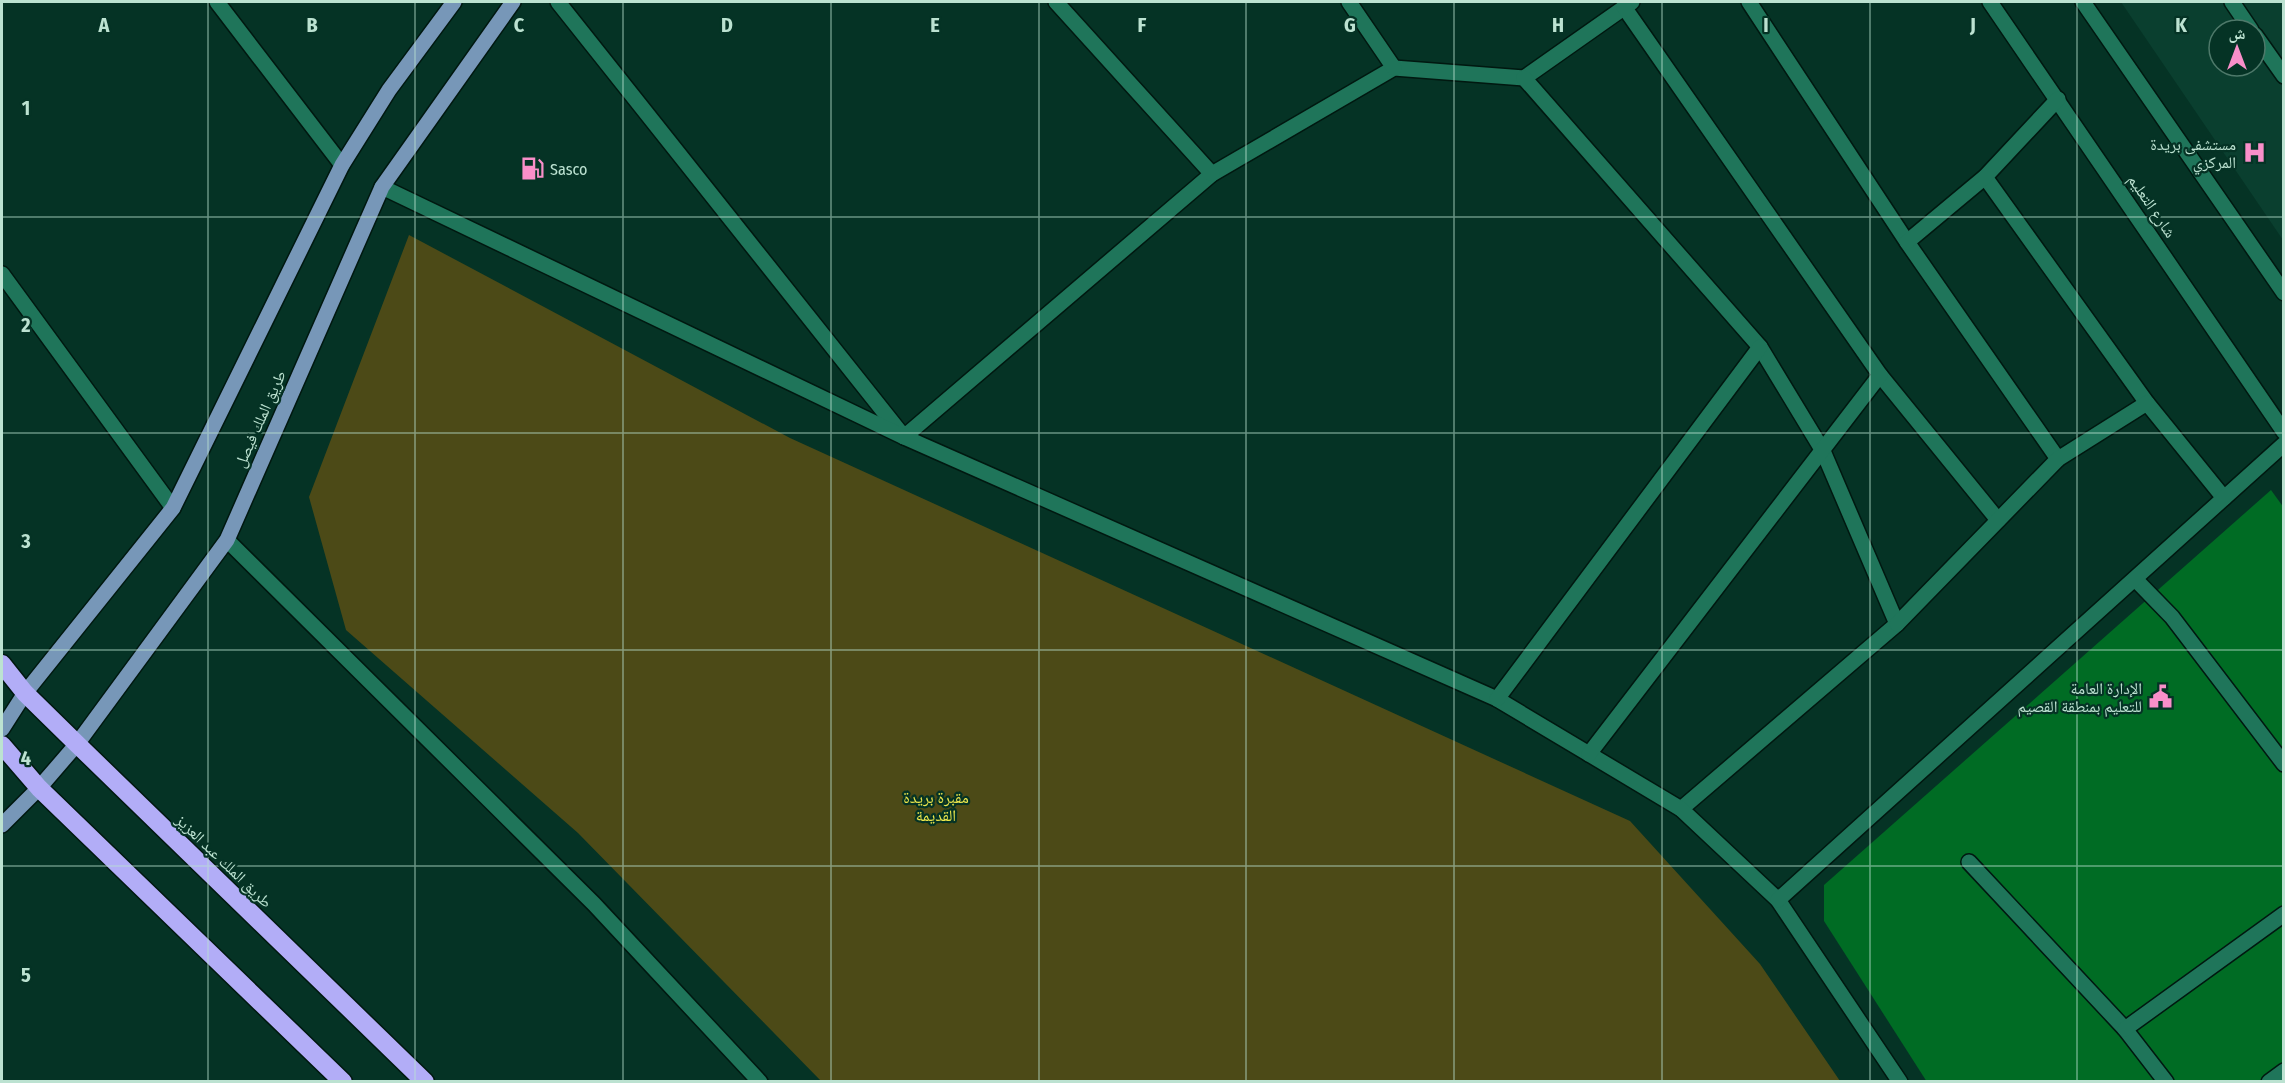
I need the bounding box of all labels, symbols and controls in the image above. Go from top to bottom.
text: A [98,13,111,37]
text: B [306,13,318,37]
text: C [514,13,525,37]
text: D [721,13,733,37]
text: E [930,13,940,37]
text: F [1138,13,1147,37]
text: G [1344,13,1356,37]
text: H [1552,13,1564,37]
text: I [1763,13,1769,37]
text: J [1969,13,1976,37]
text: K [2175,13,2187,37]
north arrow [2207,18,2267,78]
text: ش [2229,24,2246,43]
text: 1 [22,96,30,120]
place label: مستشفى بريدة المركزي [2150,135,2236,175]
hospital icon: مستشفى بريدة المركزي [2241,140,2267,166]
fuel station icon: Sasco [519,156,545,182]
place label: Sasco [550,160,587,179]
street label: شارع التعليم [2123,171,2180,242]
text: 2 [20,313,31,337]
street label: طريق الملك فيصل [230,368,291,471]
text: 3 [20,529,31,553]
place label: الإدارة العامة للتعليم بمنطقة القصيم [2017,679,2142,717]
public building icon: الإدارة العامة للتعليم بمنطقة القصيم [2147,684,2173,710]
text: 4 [21,746,31,770]
park label: مقبرة بريدة القديمة [903,788,969,825]
street label: طريق الملك عبد العزيز [171,810,276,912]
text: 5 [21,963,31,987]

